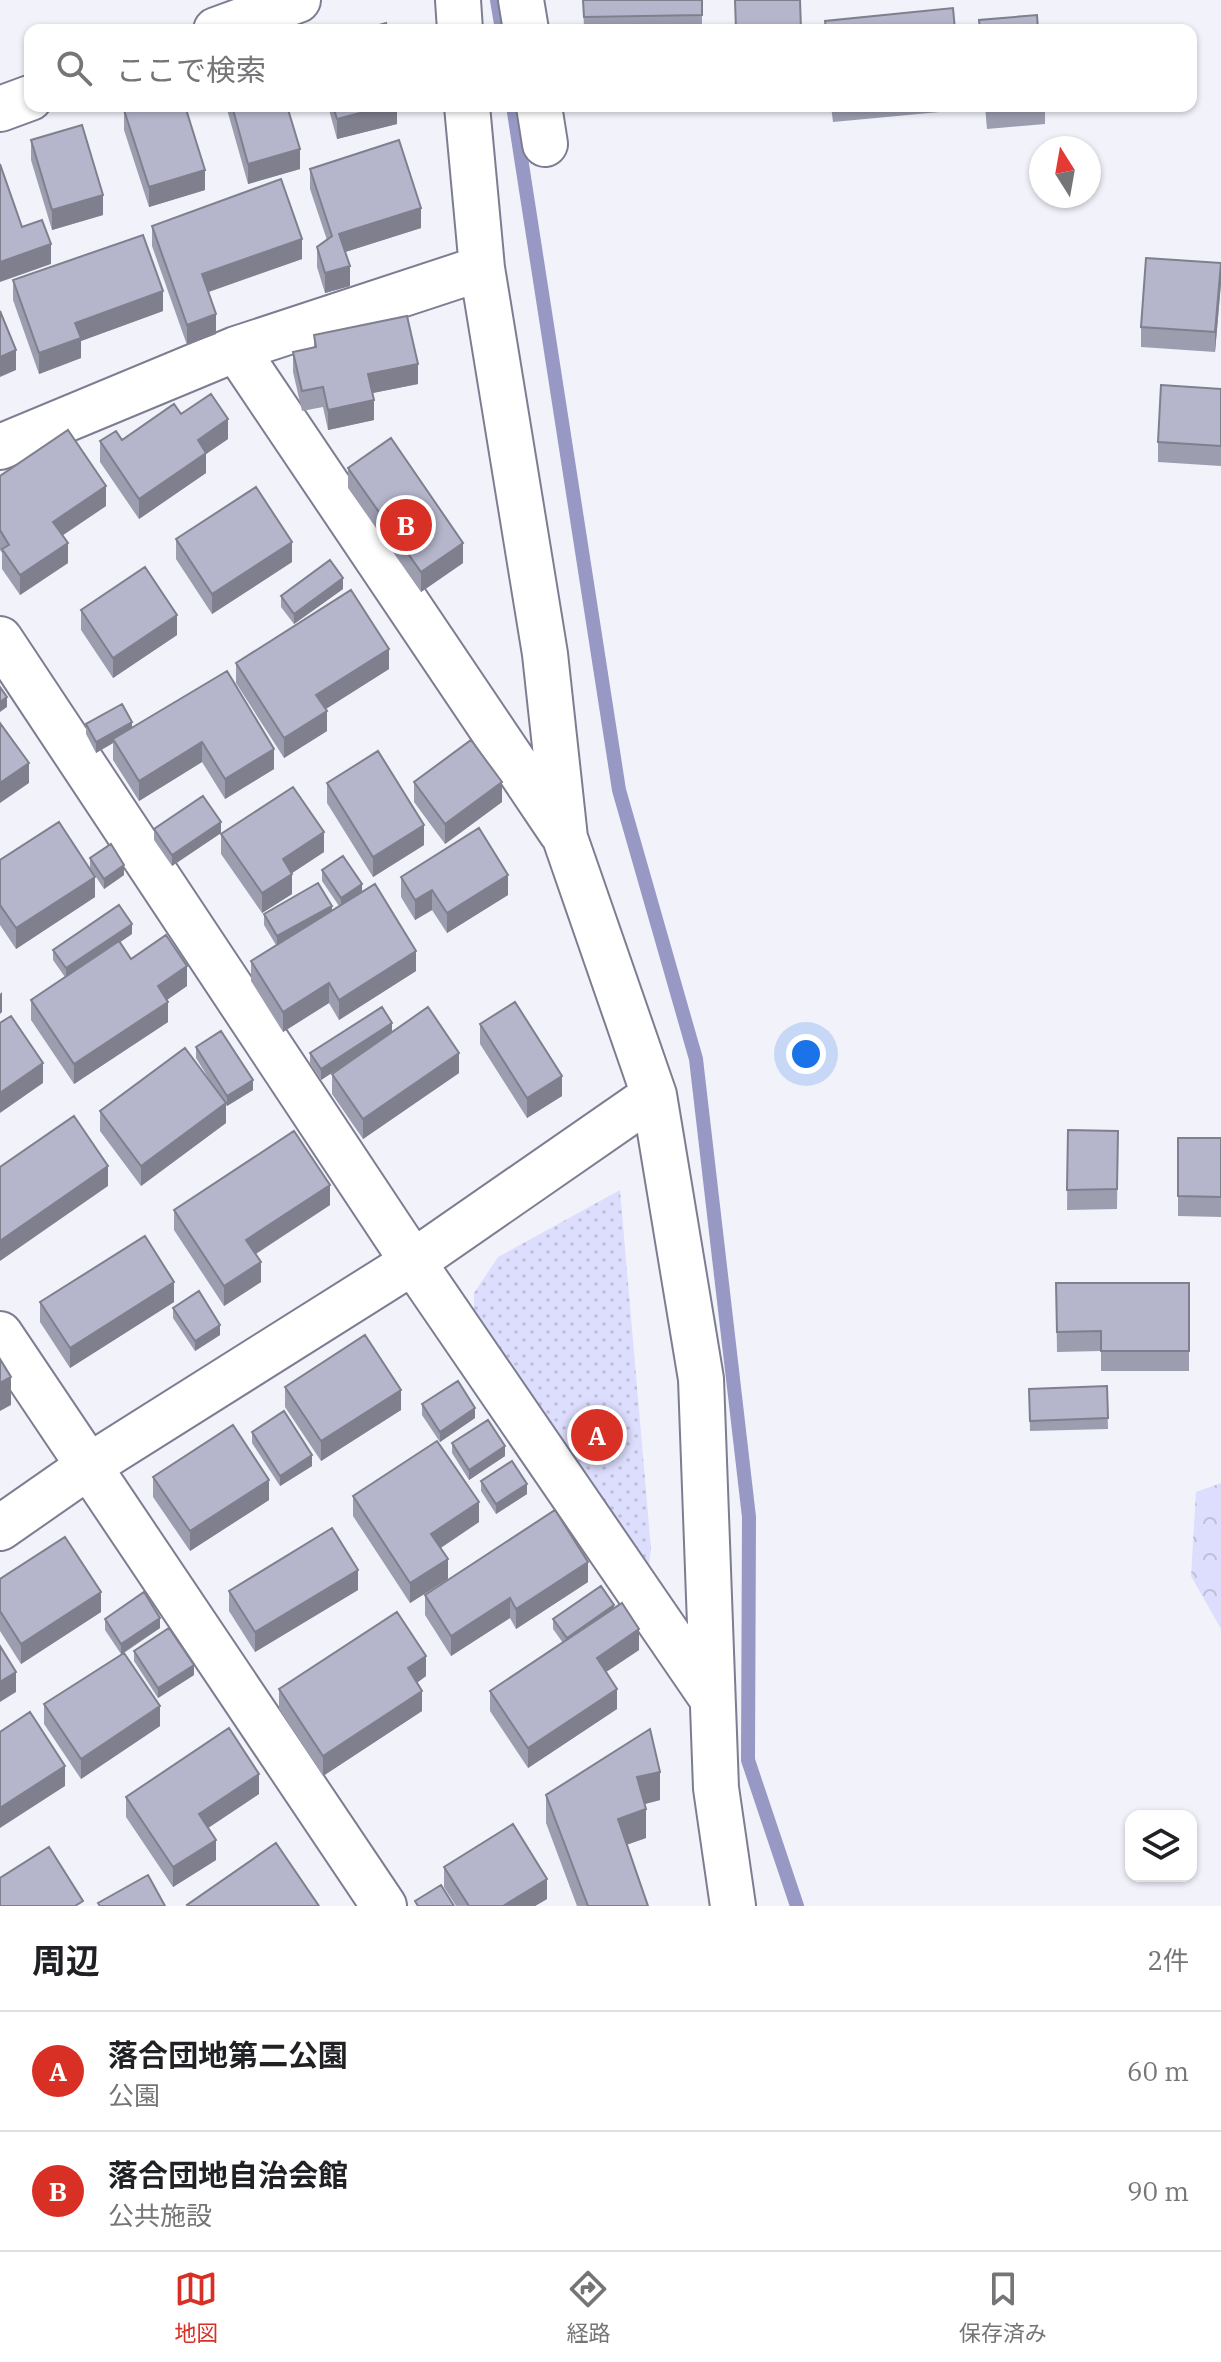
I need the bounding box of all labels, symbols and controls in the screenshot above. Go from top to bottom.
search box [24,24,1197,112]
icon: search [52,46,96,90]
text: ここで検索 [116,50,266,89]
north arrow [1029,136,1101,208]
pin: B [380,495,432,555]
your location [786,1034,826,1074]
pin: A [571,1405,623,1465]
map controls [1125,1810,1197,1882]
button: layers [1125,1810,1197,1882]
text: 周辺 [32,1938,100,1982]
text: 2件 [1147,1943,1189,1977]
text: 落合団地第二公園 [108,2035,348,2074]
text: A [49,2054,67,2088]
text: 60 m [1127,2054,1189,2088]
text: 公園 [108,2078,160,2112]
text: 落合団地自治会館 [108,2155,348,2194]
text: B [49,2174,67,2208]
text: 90 m [1127,2174,1189,2208]
text: 公共施設 [108,2198,212,2232]
tab: 地図 [174,2267,218,2347]
tab: 経路 [566,2267,611,2347]
tab: 保存済み [959,2267,1047,2347]

